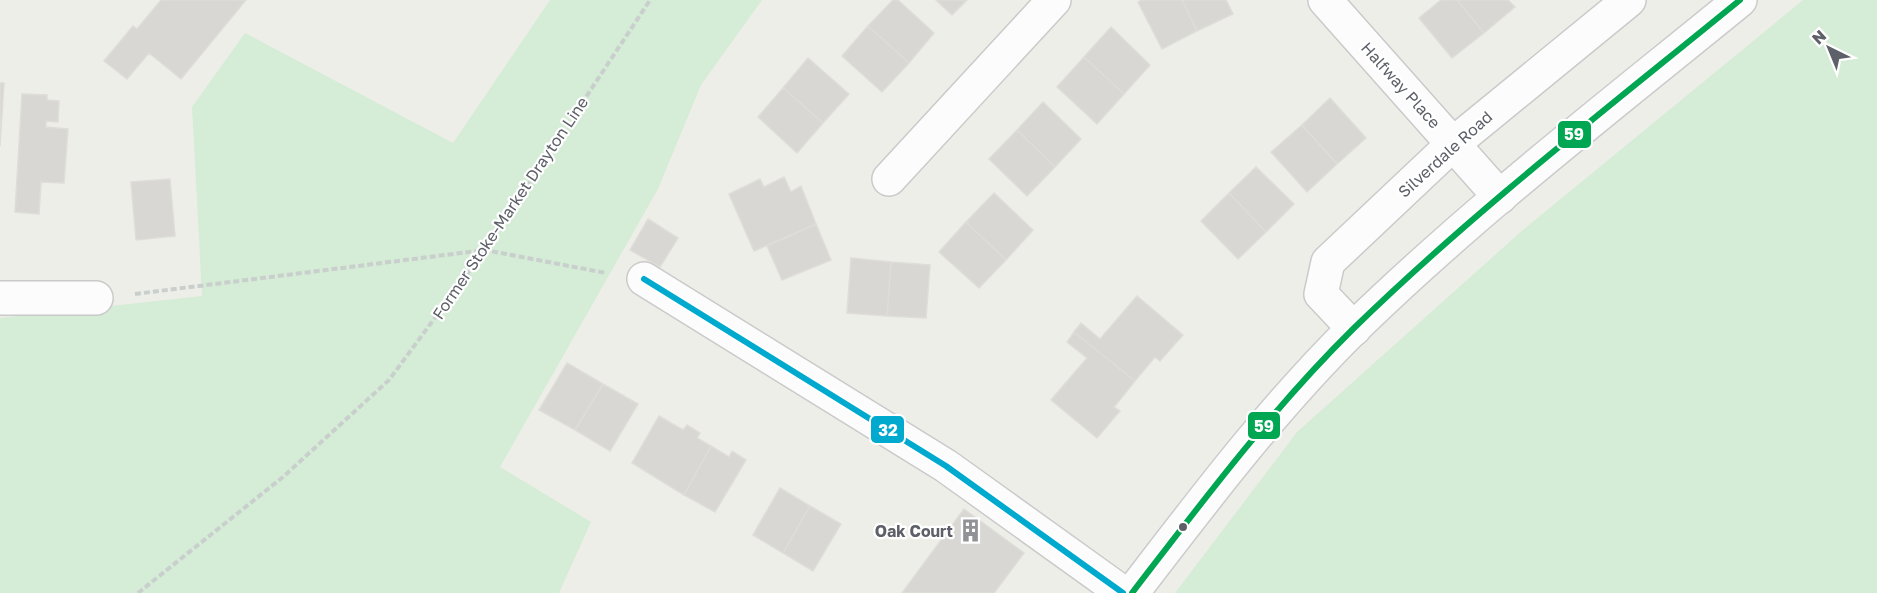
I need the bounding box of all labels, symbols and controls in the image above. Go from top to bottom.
north arrow [1799,18,1859,78]
text: N [1807,26,1830,48]
street label: Halfway Place [1357,38,1445,132]
street label: Former Stoke-Market Drayton Line [428,93,592,323]
street label: Silverdale Road [1394,107,1496,201]
line badge: 59 [1557,120,1592,149]
text: 59 [1564,124,1584,144]
line badge: 59 [1247,411,1281,440]
line badge: 32 [870,415,905,444]
text: 59 [1254,416,1274,436]
text: 32 [878,420,898,440]
building icon: Oak Court [958,518,984,544]
place label: Oak Court [875,521,953,541]
unlabelled marker [1177,521,1189,533]

